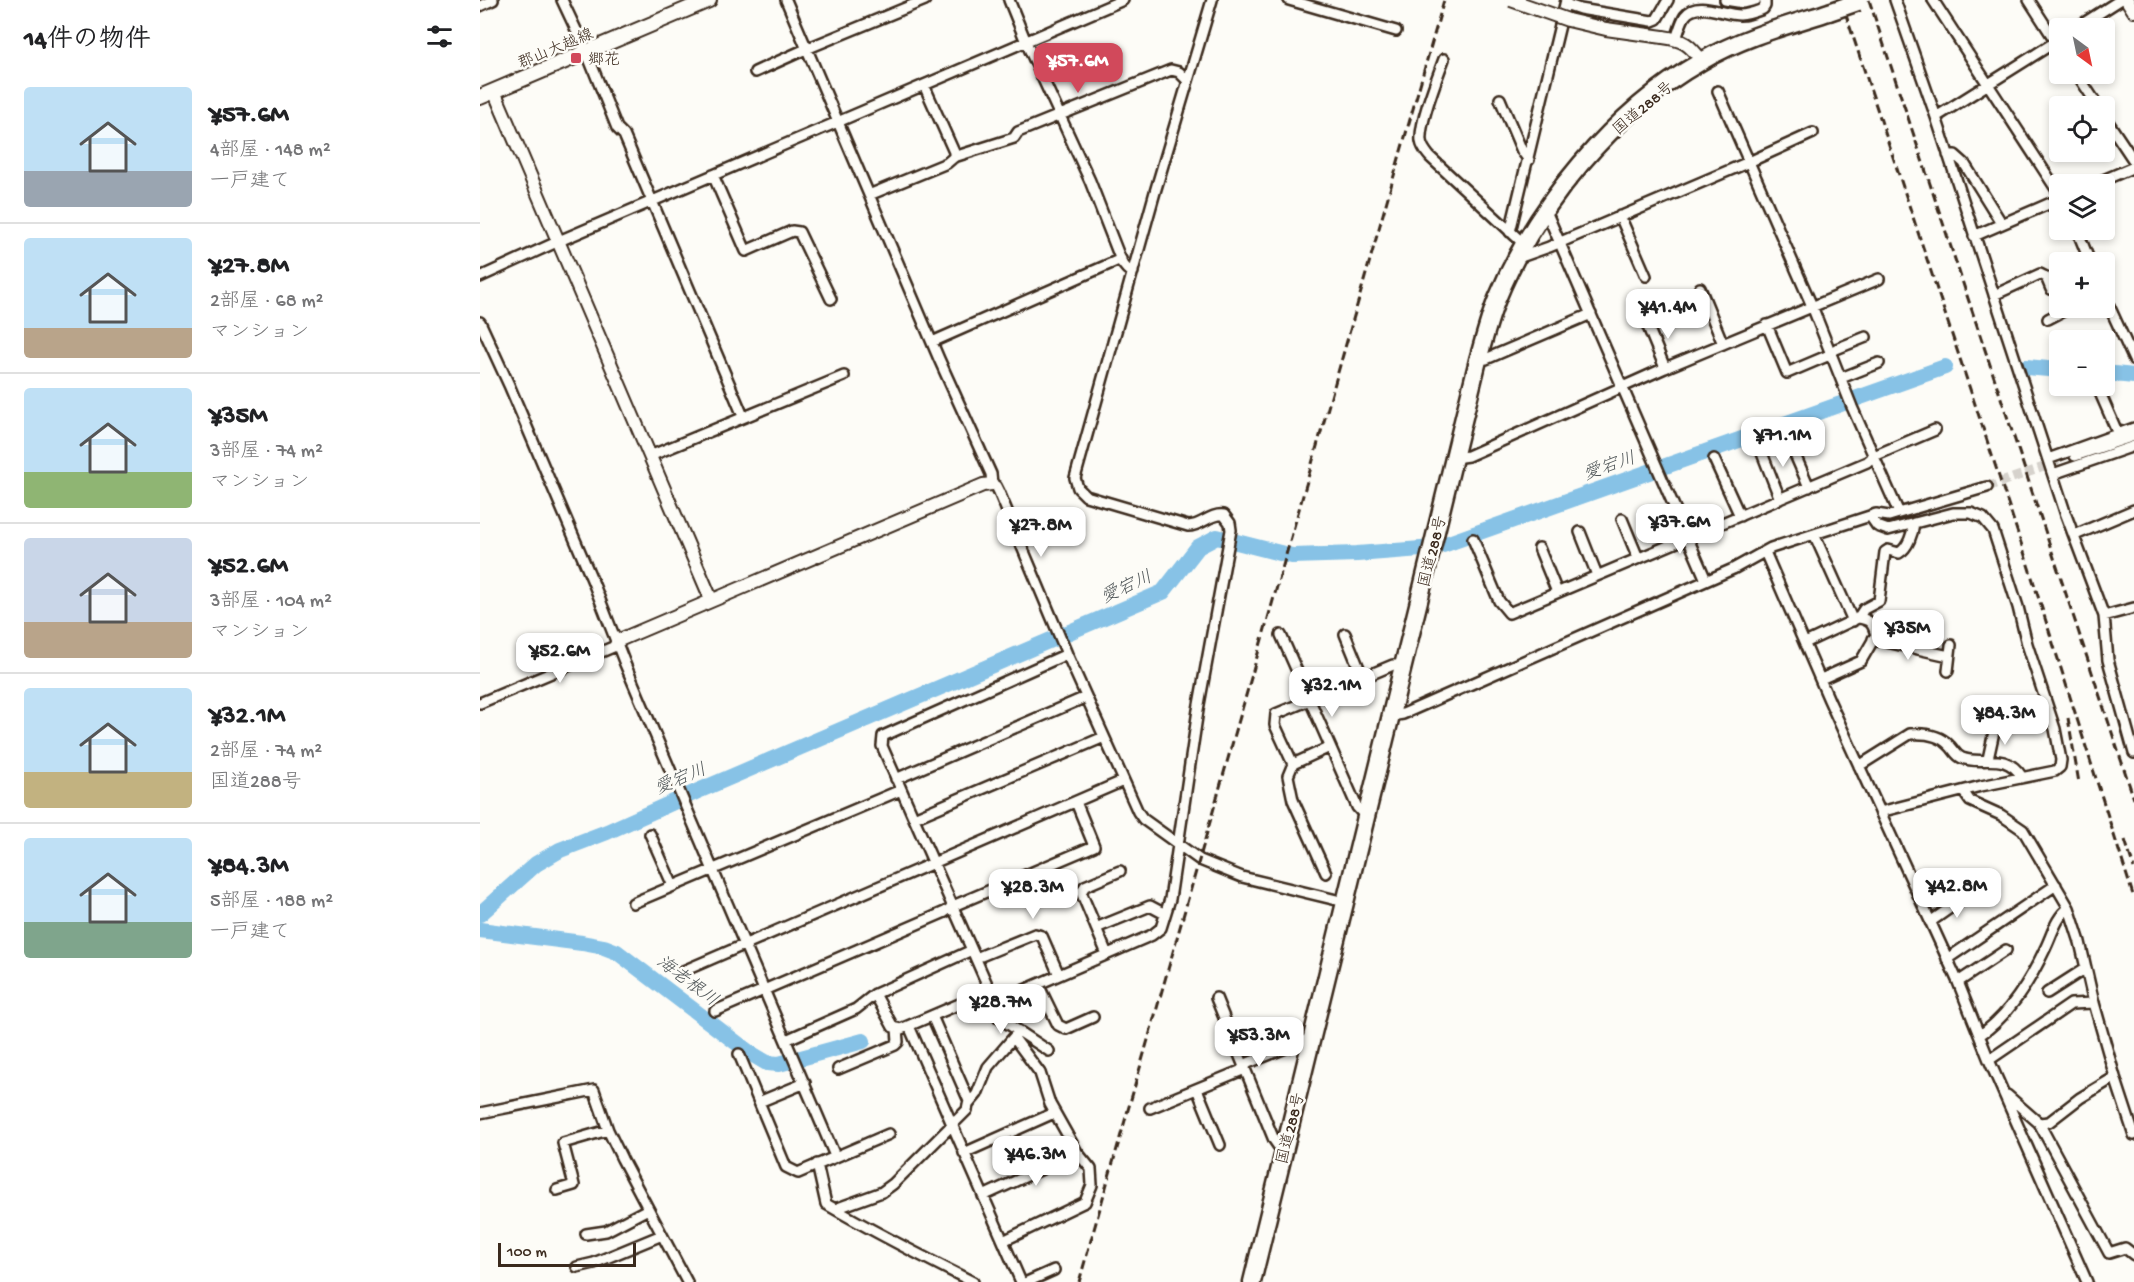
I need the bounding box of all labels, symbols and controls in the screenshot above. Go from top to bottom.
north arrow [2049,18,2115,84]
map controls [2049,18,2115,396]
icon: filters [423,20,456,53]
street label: 郡山大越線 [515,24,597,75]
text: 14件の物件 [24,26,151,57]
pin: ¥57.6M [1029,43,1127,94]
marker: 郷花 [569,51,583,65]
place label: 郷花 [588,51,620,71]
text: ¥57.6M [1048,51,1108,74]
street label: 国道288号 [1609,78,1678,141]
button: locate [2049,96,2115,162]
text: ¥57.6M [210,101,289,132]
icon: home [72,111,144,183]
text: 4部屋 · 148 m² [210,140,331,163]
text: 一戸建て [210,171,290,194]
button: layers [2049,174,2115,240]
text: ¥27.8M [210,252,289,283]
button: + [2049,252,2115,318]
icon: home [72,262,144,334]
pin: ¥41.4M [1619,289,1717,340]
text: 2部屋 · 68 m² [210,291,324,314]
text: ¥41.4M [1640,297,1696,320]
text: マンション [210,322,309,345]
button: − [2049,330,2115,396]
text: ¥35M [210,402,267,433]
icon: home [72,412,144,484]
pin: ¥71.1M [1734,417,1832,468]
text: ¥71.1M [1755,425,1811,448]
text: 3部屋 · 74 m² [210,441,323,464]
water label: 愛宕川 [1581,448,1639,486]
text: マンション [210,472,309,495]
pin: ¥37.6M [1631,504,1729,555]
pin: ¥27.8M [992,507,1090,558]
text: ¥37.6M [1650,512,1710,535]
street label: 国道288号 [1415,514,1452,590]
text: ¥27.8M [1011,515,1071,538]
text: ¥52.6M [210,552,288,583]
icon: home [72,562,144,634]
water label: 愛宕川 [1098,566,1156,609]
text: 3部屋 · 104 m² [210,591,332,614]
pin: ¥35M [1872,610,1944,661]
text: ¥35M [1886,618,1930,641]
text: マンション [210,622,309,645]
pin: ¥52.6M [511,633,609,684]
text: ¥52.6M [530,641,590,664]
pin: ¥32.1M [1283,667,1381,718]
text: ¥32.1M [1303,675,1361,698]
pin: ¥84.3M [1956,695,2054,746]
text: ¥32.1M [210,702,285,733]
text: ¥84.3M [1975,703,2035,726]
icon: home [72,712,144,784]
text: 2部屋 · 74 m² [210,741,322,764]
water label: 愛宕川 [652,759,710,801]
text: 国道288号 [210,772,302,795]
text: ¥84.3M [210,852,288,883]
icon: home [72,862,144,934]
pin: ¥42.8M [1908,868,2006,919]
pin: ¥28.3M [984,869,1082,920]
text: ¥42.8M [1927,876,1987,899]
text: ¥28.3M [1003,877,1063,900]
text: 5部屋 · 188 m² [210,891,333,914]
text: 一戸建て [210,922,290,945]
water label: 海老根川 [651,951,722,1012]
pin: ¥28.7M [952,984,1050,1035]
text: ¥28.7M [971,992,1031,1015]
pin: ¥53.3M [1210,1017,1308,1068]
text: ¥53.3M [1229,1025,1289,1048]
street label: 国道288号 [1273,1091,1310,1167]
pin: ¥46.3M [987,1136,1085,1187]
text: ¥46.3M [1006,1144,1066,1167]
scale bar [498,1240,636,1268]
text: 100 m [507,1244,547,1263]

